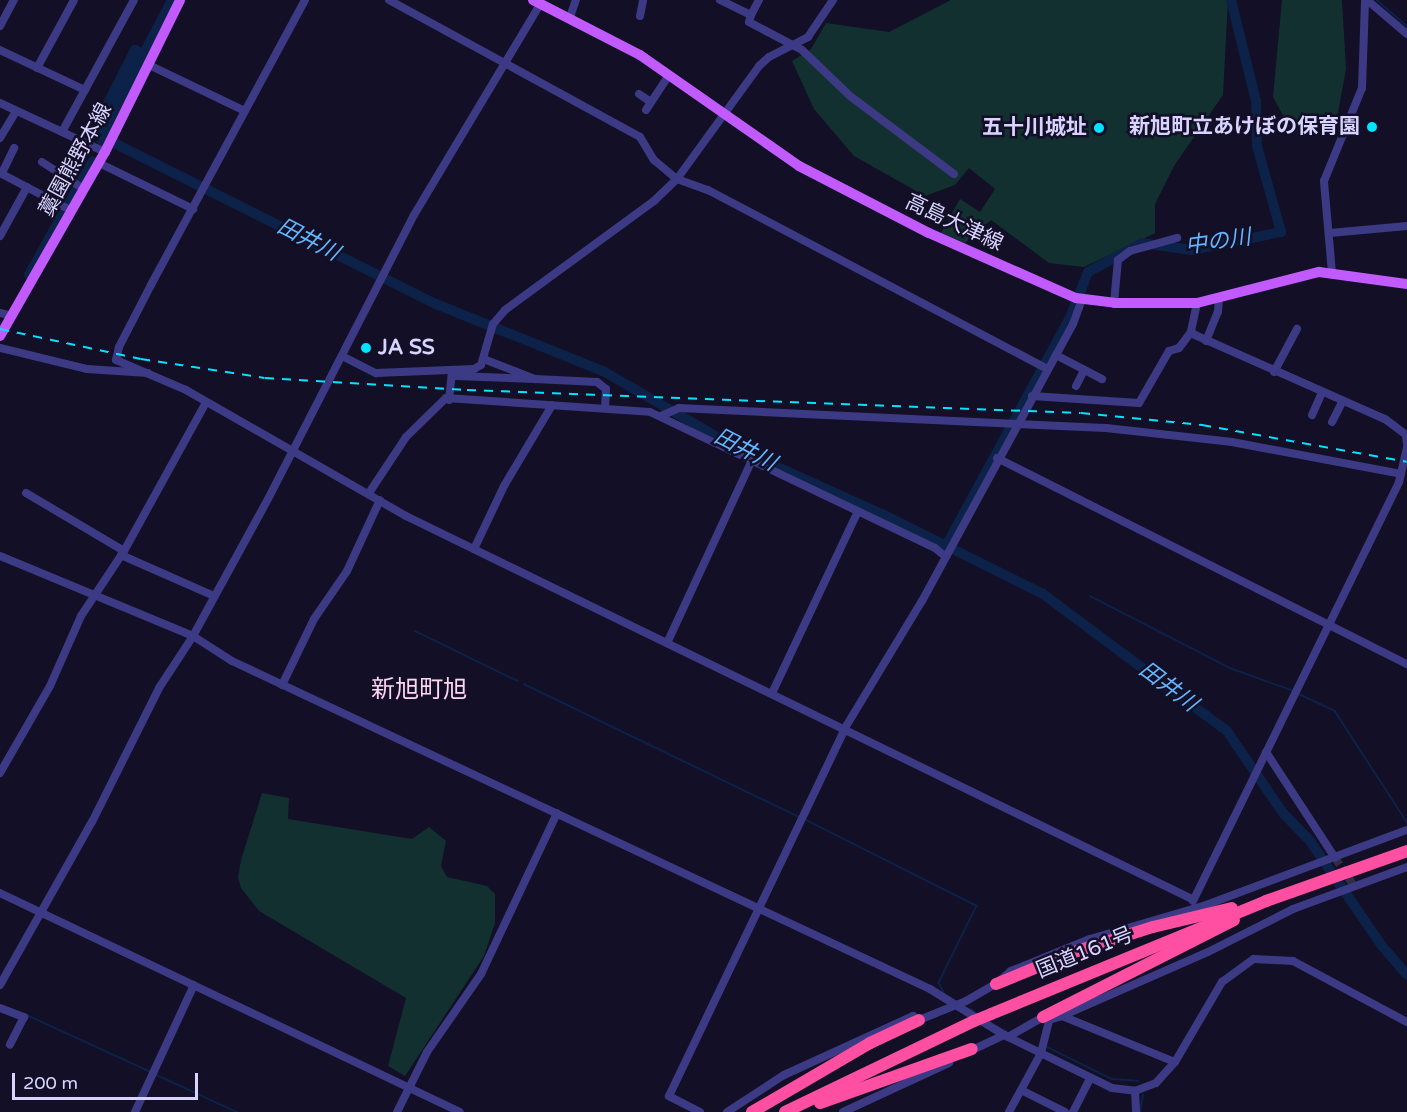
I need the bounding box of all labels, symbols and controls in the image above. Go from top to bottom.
street label: 藁園熊野本線 [34,99,118,221]
place label: 新旭町立あけぼの保育園 [1129,114,1360,140]
place label: 五十川城址 [982,115,1087,141]
marker: 新旭町立あけぼの保育園 [1365,120,1379,134]
marker: 五十川城址 [1092,121,1106,135]
street label: 高島大津線 [901,189,1007,257]
water label: 田井川 [273,213,343,267]
water label: 中の川 [1183,224,1253,260]
place label: JA SS [378,335,435,361]
marker: JA SS [359,341,373,355]
water label: 田井川 [710,423,780,477]
water label: 田井川 [1134,657,1202,717]
district label: 新旭町旭 [371,676,467,704]
street label: 国道161号 [1033,922,1137,984]
scale bar [15,1061,201,1099]
text: 200 m [23,1072,78,1094]

